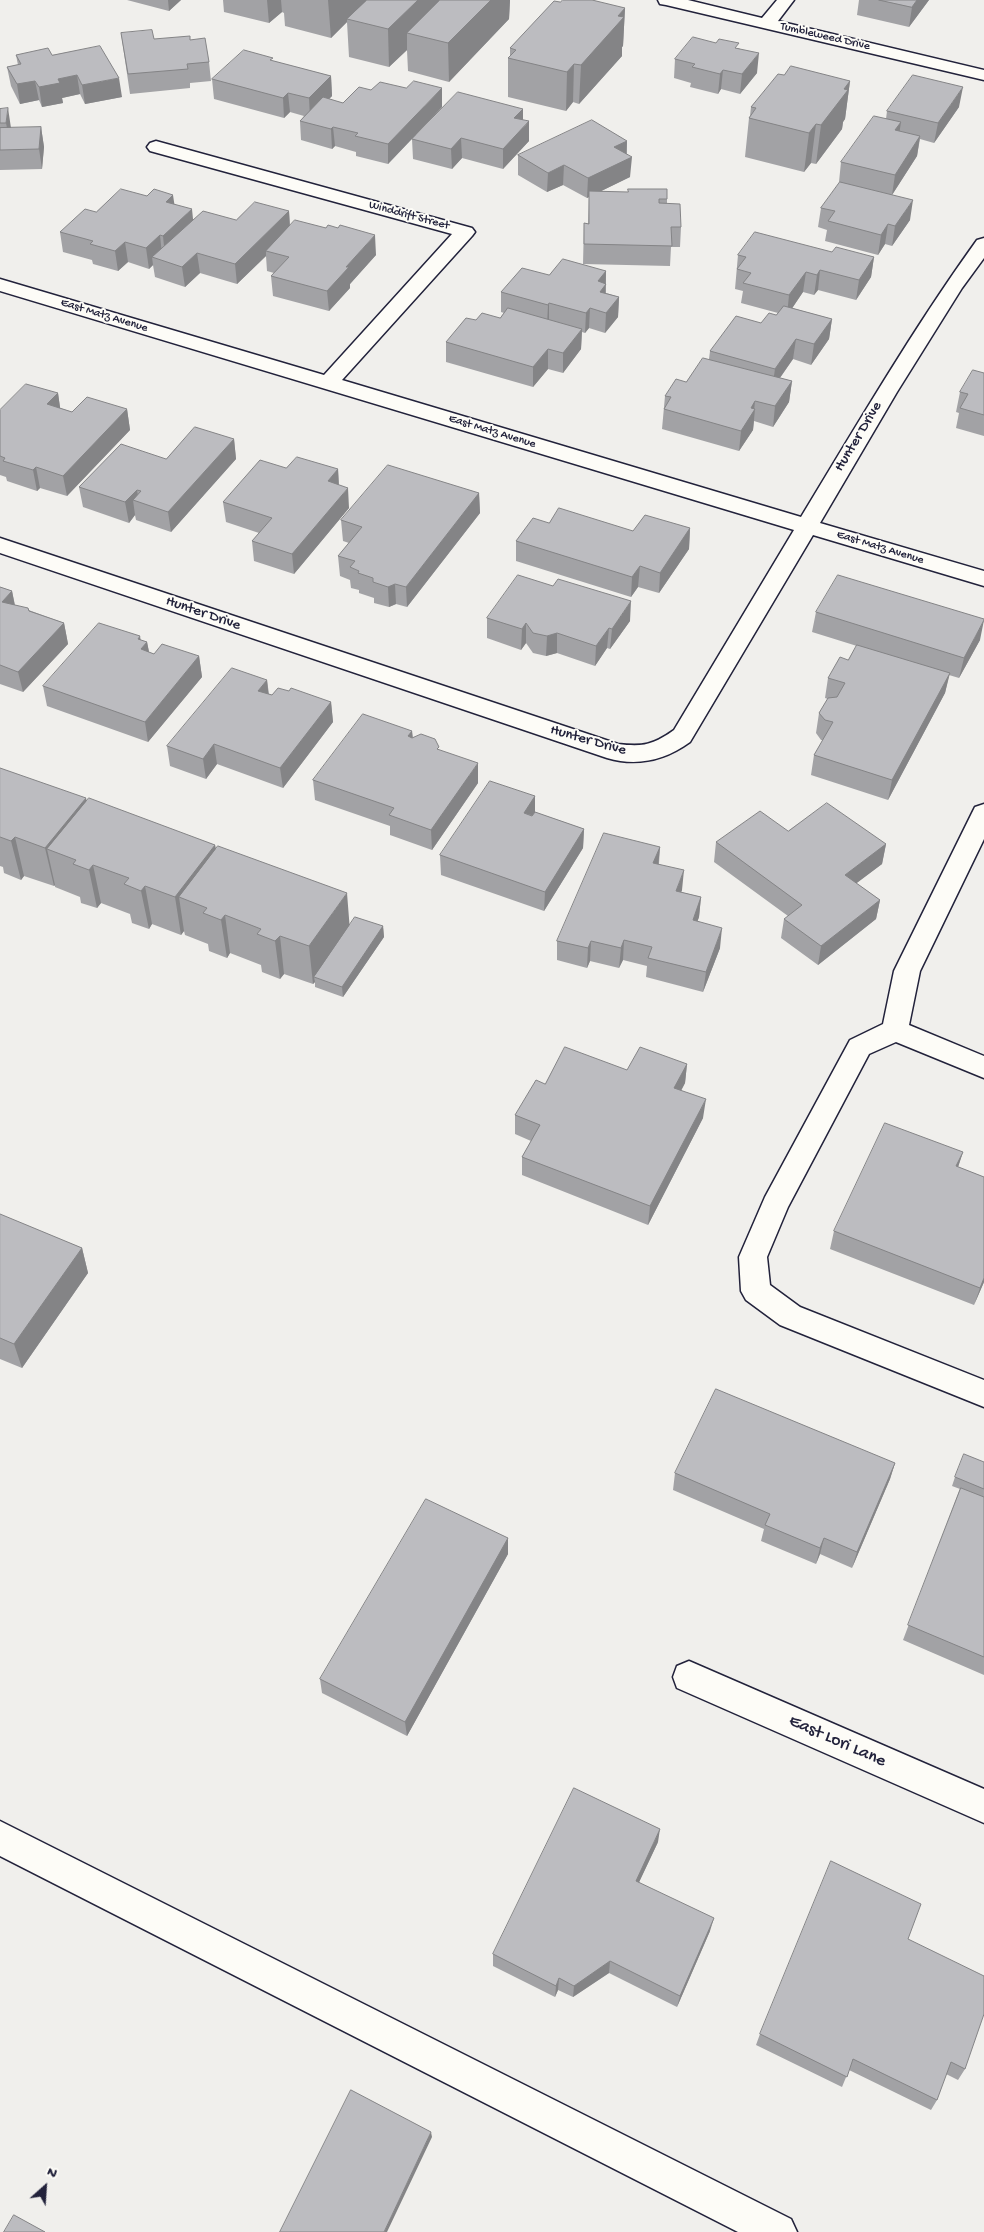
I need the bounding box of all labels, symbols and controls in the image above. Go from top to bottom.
street label: Tumbleweed Drive [779,20,871,54]
street label: Winddrift Street [367,198,451,234]
street label: East Matz Avenue [59,296,149,336]
street label: Hunter Drive [831,399,887,475]
street label: East Matz Avenue [447,412,537,452]
street label: East Matz Avenue [835,528,925,568]
street label: Hunter Drive [163,593,243,635]
street label: Hunter Drive [548,722,628,760]
street label: East Lori Lane [785,1711,889,1773]
north arrow [20,2162,70,2212]
text: N [44,2163,60,2183]

